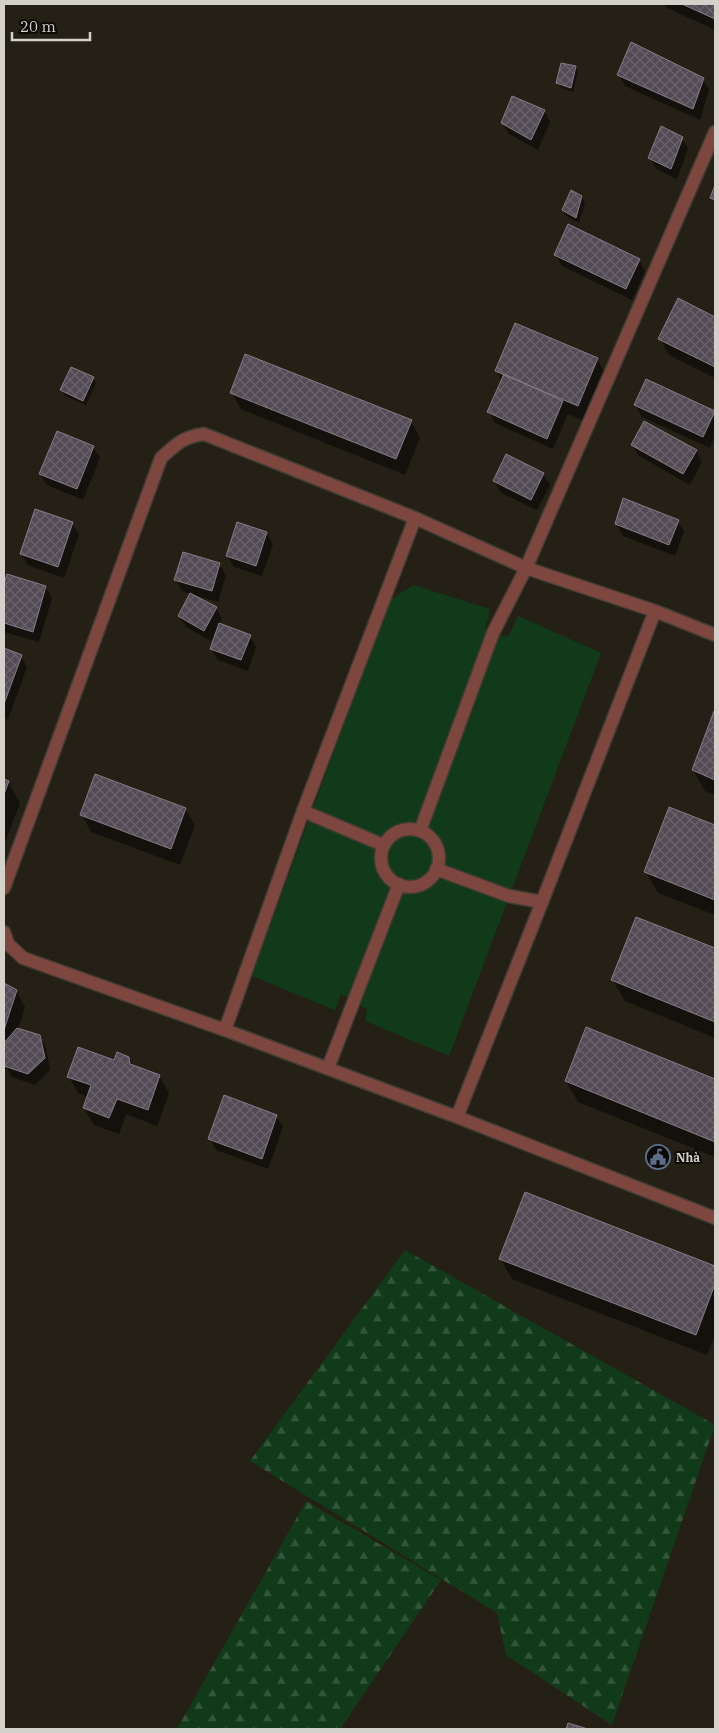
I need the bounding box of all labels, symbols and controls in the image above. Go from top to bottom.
scale bar [12,10,90,42]
text: 20 m [20,17,56,36]
public building icon: Nhà [645,1144,671,1170]
place label: Nhà [676,1150,700,1165]

